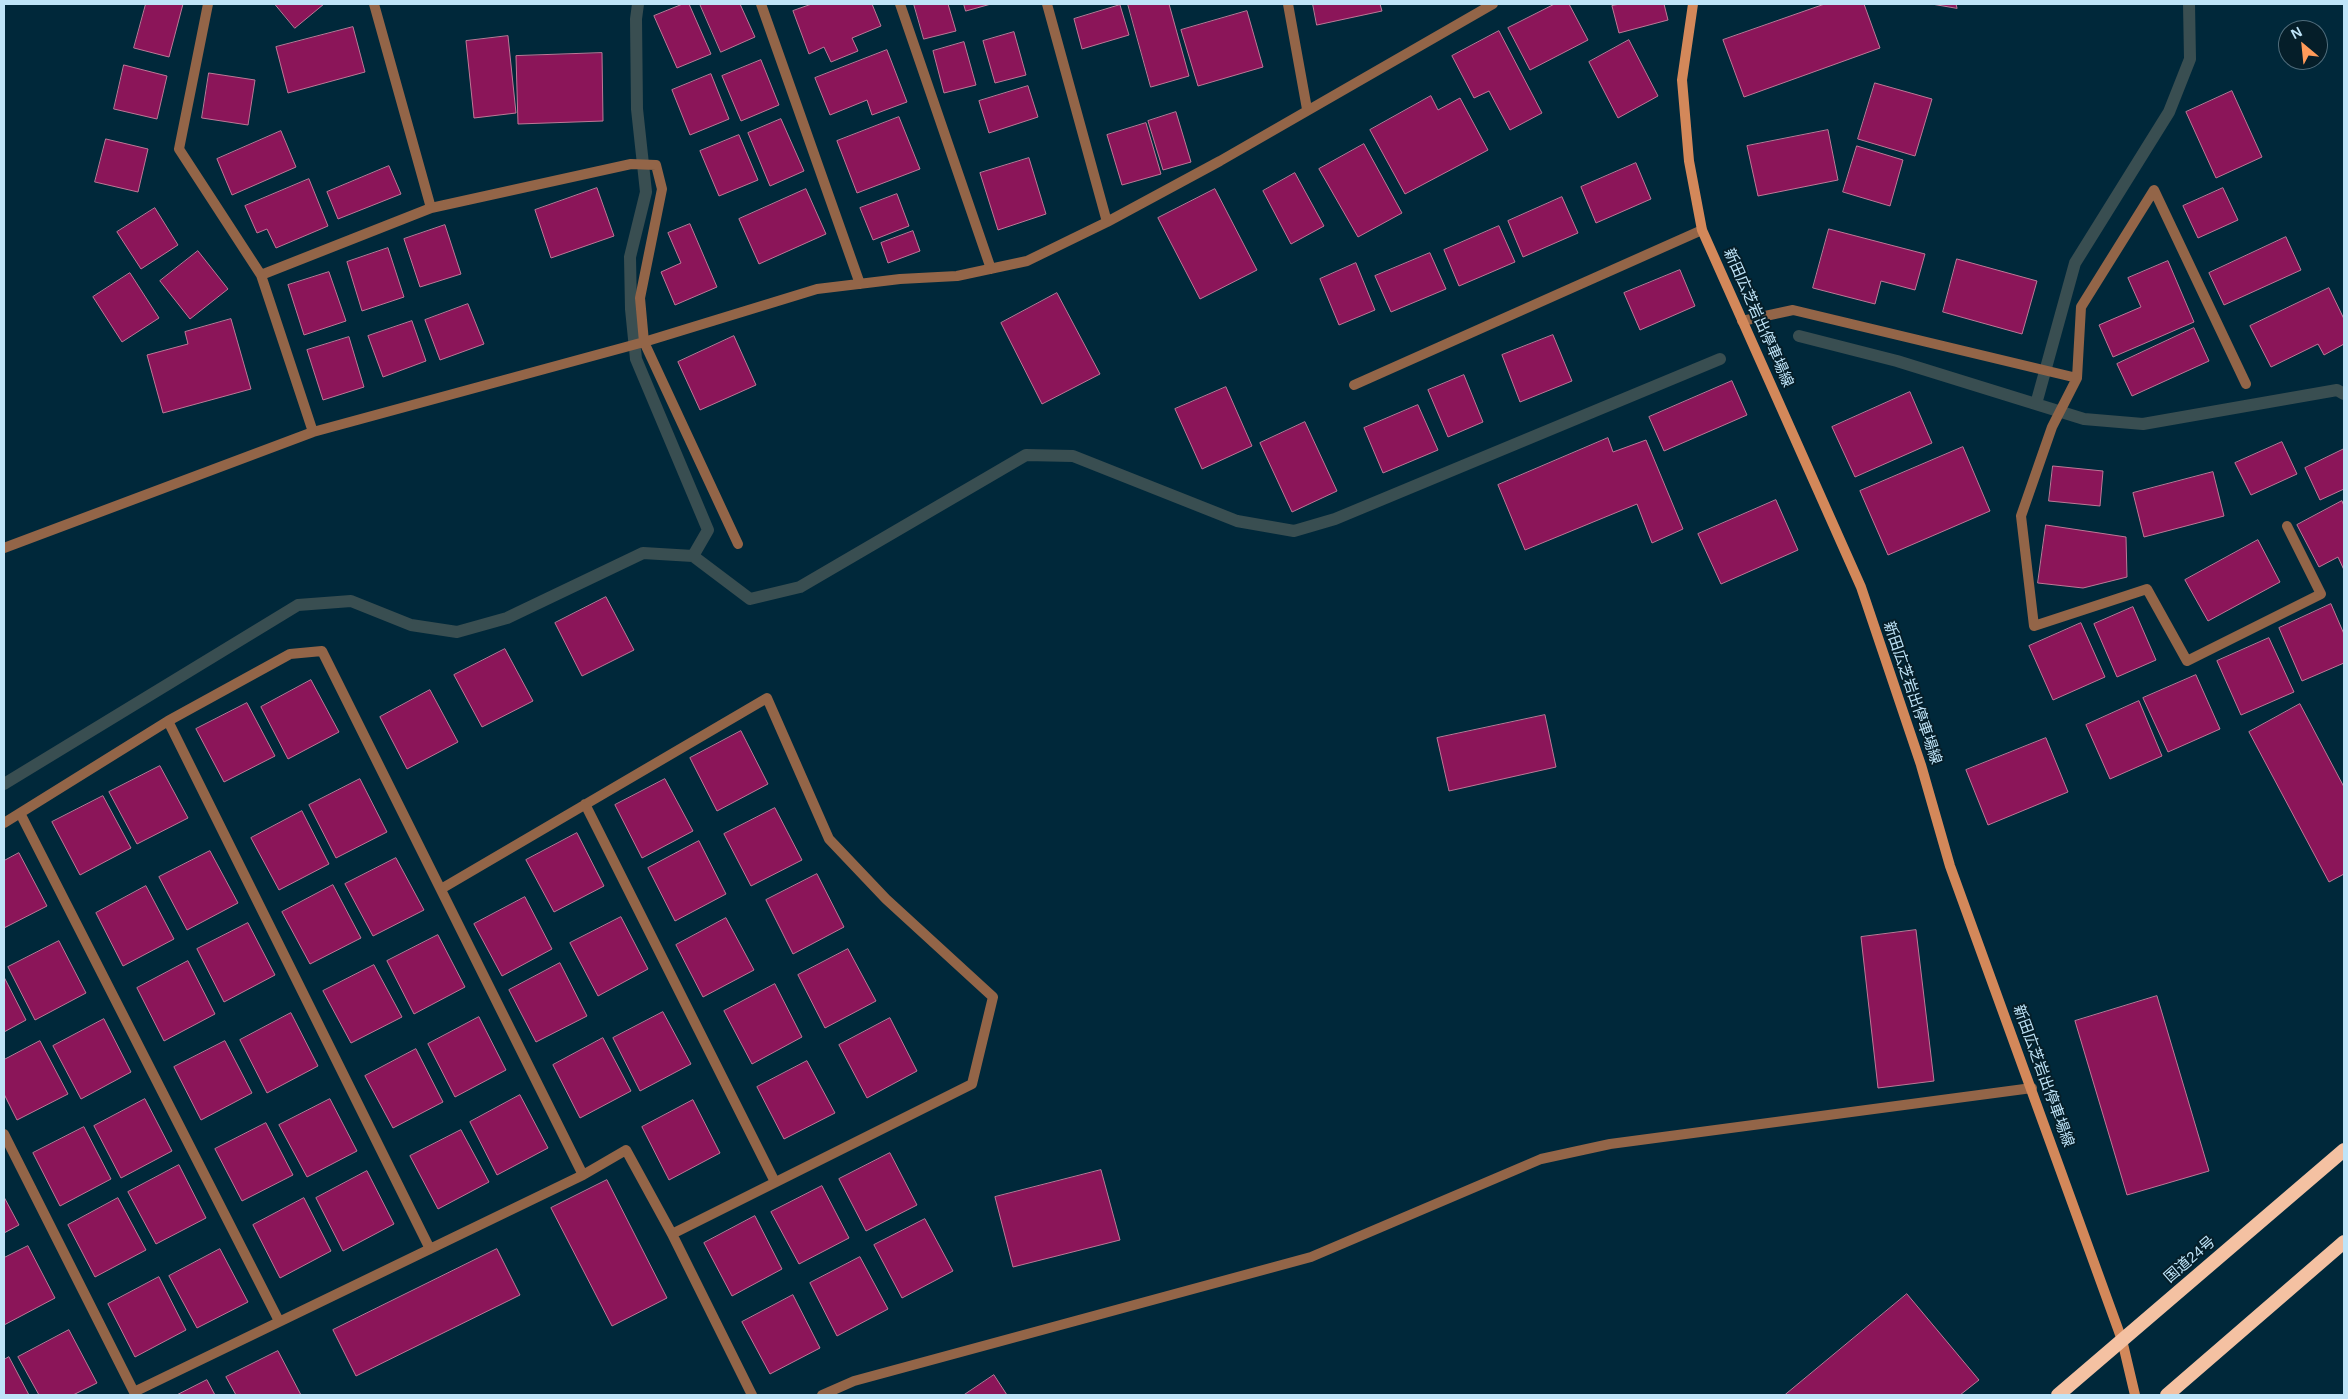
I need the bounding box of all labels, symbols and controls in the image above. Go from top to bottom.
north arrow [2278,20,2328,70]
text: N [2288,23,2305,42]
street label: 新田広芝岩出停車場線 [1719,246,1797,390]
street label: 新田広芝岩出停車場線 [1879,619,1945,767]
street label: 新田広芝岩出停車場線 [2009,1002,2077,1150]
street label: 国道24号 [2161,1233,2219,1287]

